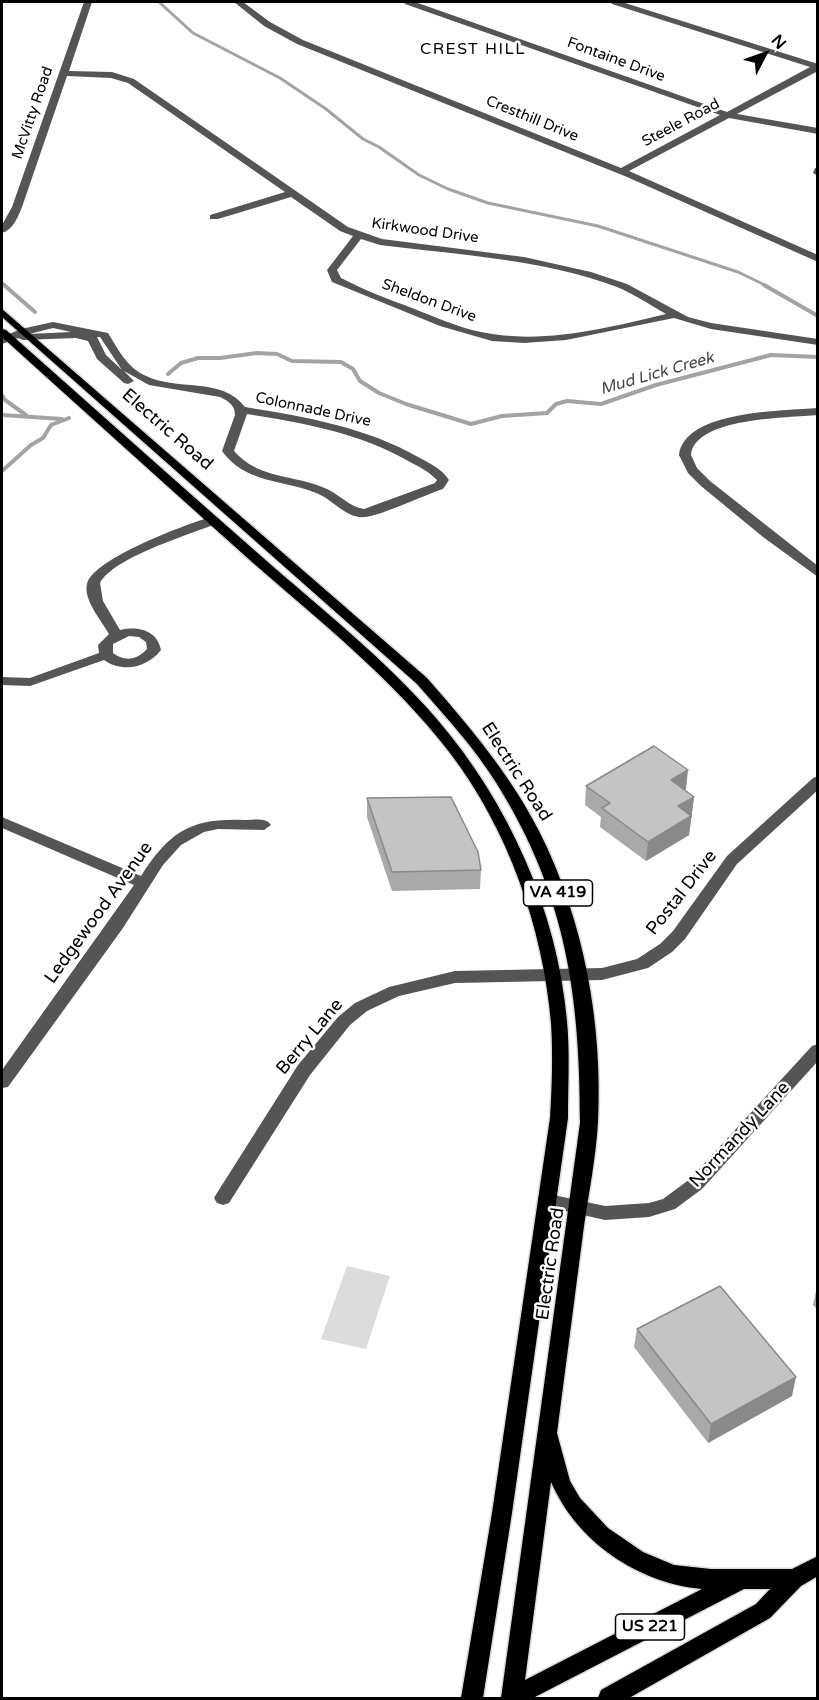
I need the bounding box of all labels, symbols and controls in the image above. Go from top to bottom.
north arrow [735,24,795,84]
text: N [767,31,790,54]
street label: Fontaine Drive [565,34,667,86]
district label: CREST HILL [420,40,526,60]
street label: McVitty Road [9,64,57,162]
street label: Cresthill Drive [483,92,581,146]
street label: Steele Road [639,95,723,151]
street label: Kirkwood Drive [370,215,480,247]
street label: Sheldon Drive [379,276,479,326]
water label: Mud Lick Creek [598,349,716,399]
street label: Electric Road [117,385,217,475]
street label: Colonnade Drive [254,389,372,431]
street label: Electric Road [476,719,556,825]
street label: Ledgewood Avenue [40,838,158,988]
street label: Postal Drive [642,846,722,940]
road number: VA 419 [524,880,592,906]
street label: Berry Lane [272,995,348,1079]
street label: Normandy Lane [685,1078,795,1192]
street label: Electric Road [532,1206,570,1322]
road number: US 221 [616,1614,684,1640]

